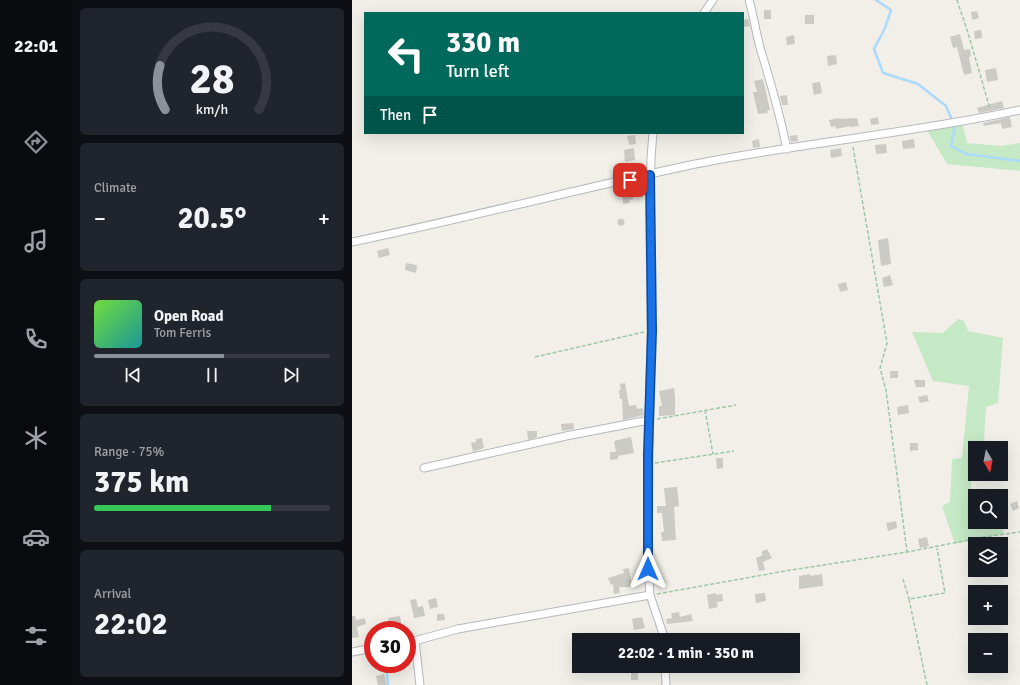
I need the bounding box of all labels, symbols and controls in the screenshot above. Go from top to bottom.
text: 330 m [446,26,520,60]
icon: left [380,28,432,80]
text: 22:01 [14,35,58,57]
text: 28 [190,54,234,105]
text: Turn left [446,60,509,82]
text: km/h [196,100,228,117]
icon: arrive [419,104,441,126]
text: Then [380,106,411,124]
icon: directions [22,128,50,156]
pin [613,163,647,197]
icon: arrive [619,169,641,191]
text: Climate [94,180,137,196]
text: 20.5° [177,200,247,237]
text: − [94,205,106,232]
text: + [318,205,330,232]
icon: music [22,227,50,255]
text: Open Road [154,307,224,325]
icon: phone [22,325,50,353]
text: Tom Ferris [154,325,211,341]
icon: previous [122,364,144,386]
icon: pause [201,364,223,386]
icon: next [280,364,302,386]
icon: climate [22,424,50,452]
north arrow [968,441,1008,481]
map controls [968,441,1008,673]
text: Range · 75% [94,444,164,460]
text: 375 km [94,464,189,501]
button: search [968,489,1008,529]
icon: car [22,523,50,551]
button: layers [968,537,1008,577]
position arrow [627,548,669,590]
button: + [968,585,1008,625]
text: Arrival [94,586,131,602]
text: 22:02 [94,606,168,643]
speed limit sign: 30 [364,621,416,673]
icon: filters [22,622,50,650]
button: − [968,633,1008,673]
text: 22:02 · 1 min · 350 m [618,644,754,662]

